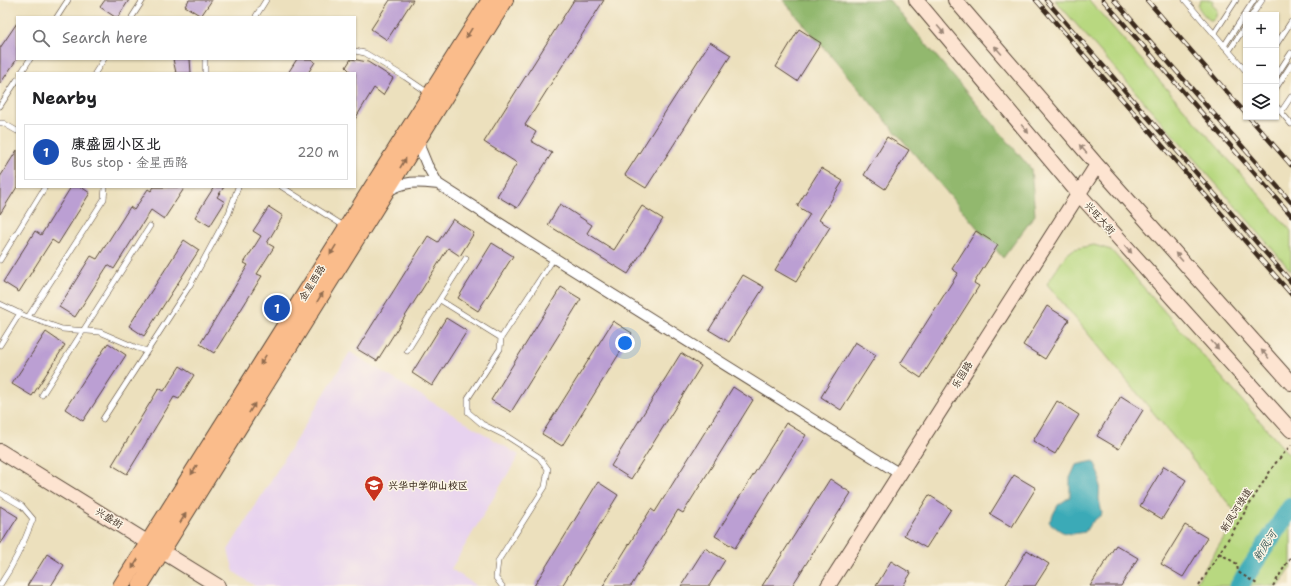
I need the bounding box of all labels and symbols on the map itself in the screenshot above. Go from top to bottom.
one-way arrow [937,25,946,35]
one-way arrow [465,28,473,38]
one-way arrow [994,45,1003,56]
one-way arrow [1020,124,1029,135]
one-way arrow [1079,144,1088,154]
one-way arrow [400,157,407,169]
street label: 兴旺大街 [1082,199,1118,237]
one-way arrow [1123,244,1133,254]
one-way arrow [329,245,337,255]
one-way arrow [1174,251,1183,262]
street label: 金星西路 [296,263,328,303]
one-way arrow [317,291,324,303]
pin: 1 [264,293,290,323]
your location [615,333,635,353]
one-way arrow [1210,341,1219,350]
one-way arrow [1260,349,1270,359]
one-way arrow [260,354,267,366]
street label: 乐园路 [949,359,975,391]
one-way arrow [248,402,255,414]
one-way arrow [190,465,198,475]
school or university icon: 兴华中学仰山校区 [363,474,385,502]
place label: 兴华中学仰山校区 [388,479,468,492]
street label: 新凤河绿道 [1217,485,1255,535]
street label: 兴盛街 [93,505,125,531]
one-way arrow [179,513,187,523]
water label: 新凤河 [1250,526,1281,564]
one-way arrow [131,558,138,570]

